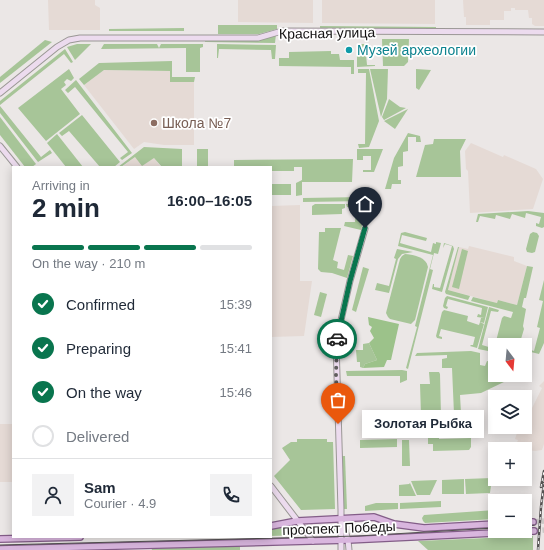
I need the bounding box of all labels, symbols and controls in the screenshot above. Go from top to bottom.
street label: Красная улица [279,24,375,42]
place label: Музей археологии [357,42,476,58]
marker: Музей археологии [344,45,354,55]
place label: Школа №7 [162,115,231,131]
marker: Школа №7 [149,118,159,128]
text: Arriving in [32,178,90,193]
pin [348,187,382,228]
text: 16:00–16:05 [167,192,252,209]
text: 2 min [32,193,100,223]
icon: home [354,193,376,215]
text: On the way · 210 m [32,256,145,271]
icon: check [32,293,54,315]
text: Confirmed [66,296,135,313]
text: 15:39 [219,297,252,312]
courier [317,319,357,359]
icon: car [326,328,348,350]
icon: check [32,337,54,359]
north arrow [488,338,532,382]
map controls [488,338,532,538]
text: Preparing [66,340,131,357]
text: 15:41 [219,341,252,356]
icon: check [32,381,54,403]
pin [321,383,355,424]
text: On the way [66,384,142,401]
text: 15:46 [219,385,252,400]
icon: bag [327,389,349,411]
button: layers [488,390,532,434]
callout: Золотая Рыбка [362,410,484,438]
text: Золотая Рыбка [374,416,472,431]
text: Delivered [66,428,129,445]
button: + [488,442,532,486]
button: person [32,474,74,516]
button: phone [210,474,252,516]
text: Sam [84,479,116,496]
button: − [488,494,532,538]
text: Courier · 4.9 [84,496,156,511]
street label: проспект Победы [282,518,396,538]

